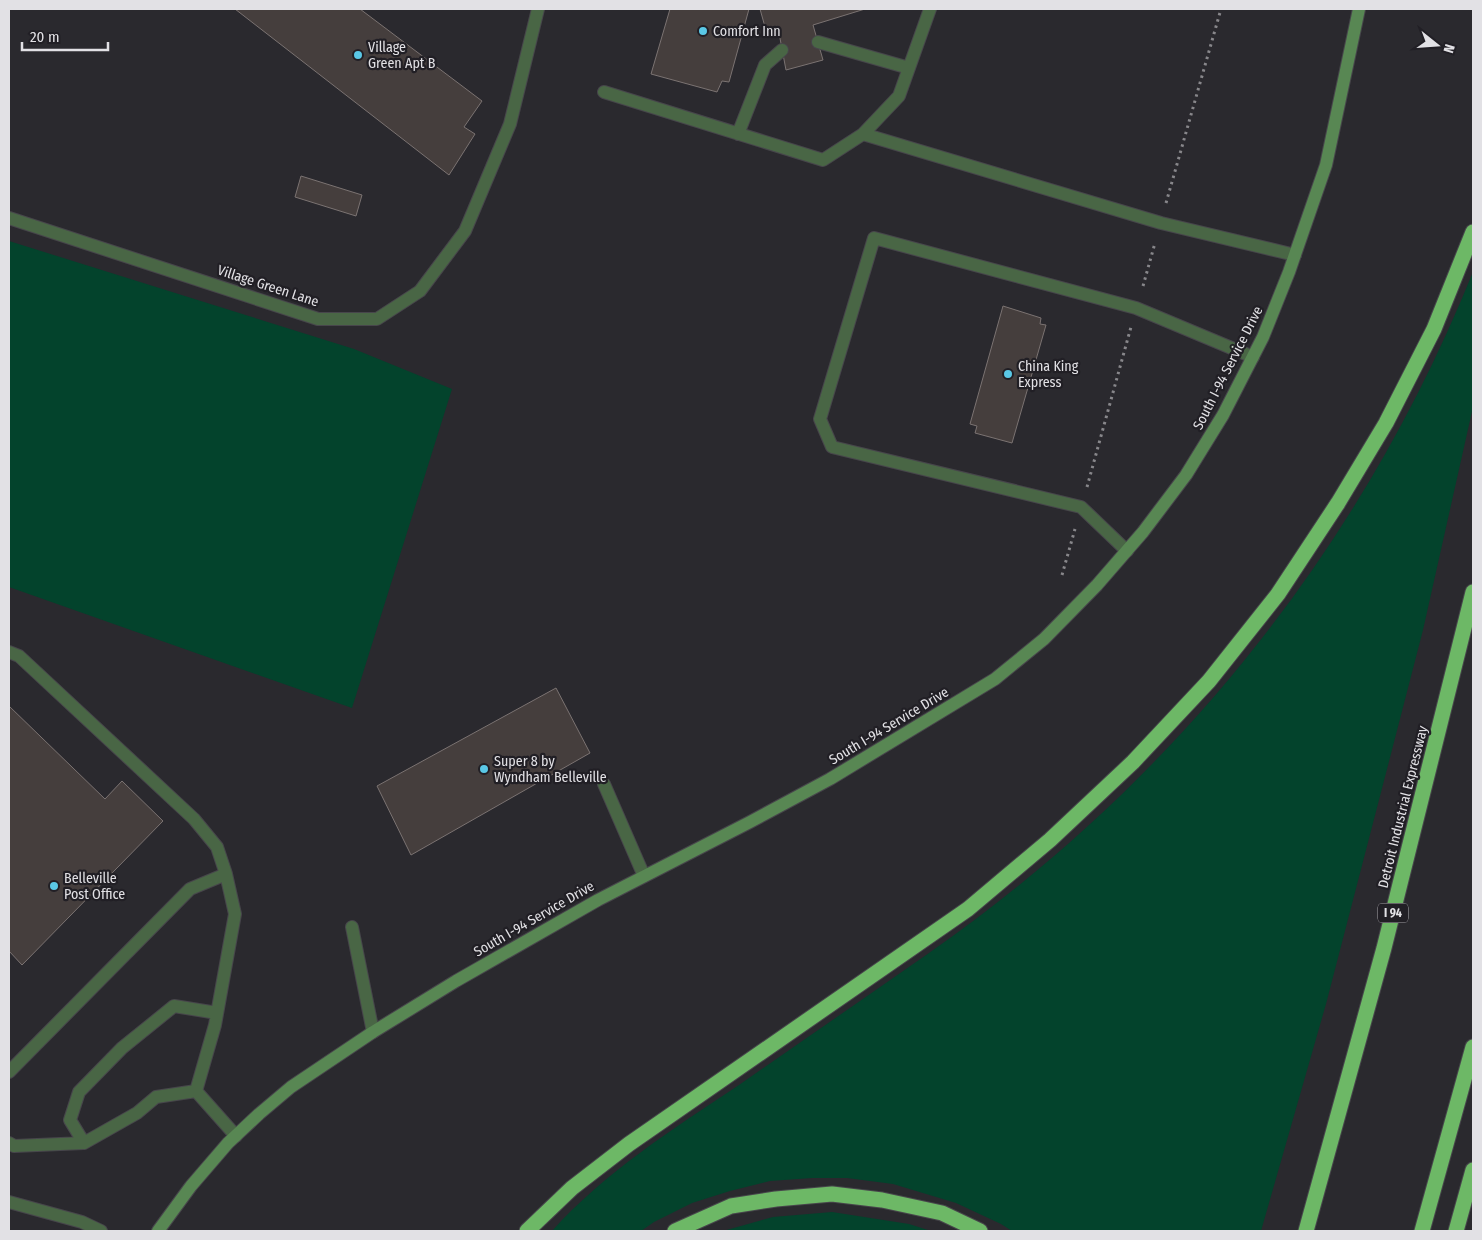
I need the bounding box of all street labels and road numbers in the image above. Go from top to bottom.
street label: Village Green Lane [215,262,321,310]
street label: South I-94 Service Drive [1189,303,1267,433]
street label: South I-94 Service Drive [826,684,952,768]
street label: Detroit Industrial Expressway [1375,723,1432,890]
street label: South I-94 Service Drive [471,877,597,960]
road number: I 94 [1378,904,1408,922]

